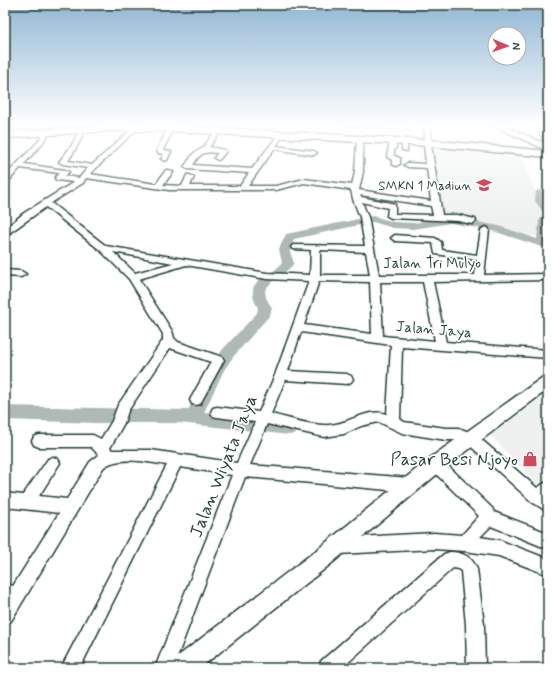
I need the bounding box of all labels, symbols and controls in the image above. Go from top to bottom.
north arrow [487,26,527,66]
text: N [509,42,523,50]
school or university icon: SMKN 1 Madiun [475,176,493,194]
place label: SMKN 1 Madiun [378,178,472,195]
street label: Jalan Tri Mulyo [383,254,481,274]
street label: Jalan Jaya [395,317,473,343]
street label: Jalan Wiyata Jaya [184,392,263,541]
place label: Pasar Besi Njoyo [390,448,518,472]
shop icon: Pasar Besi Njoyo [521,450,539,468]

